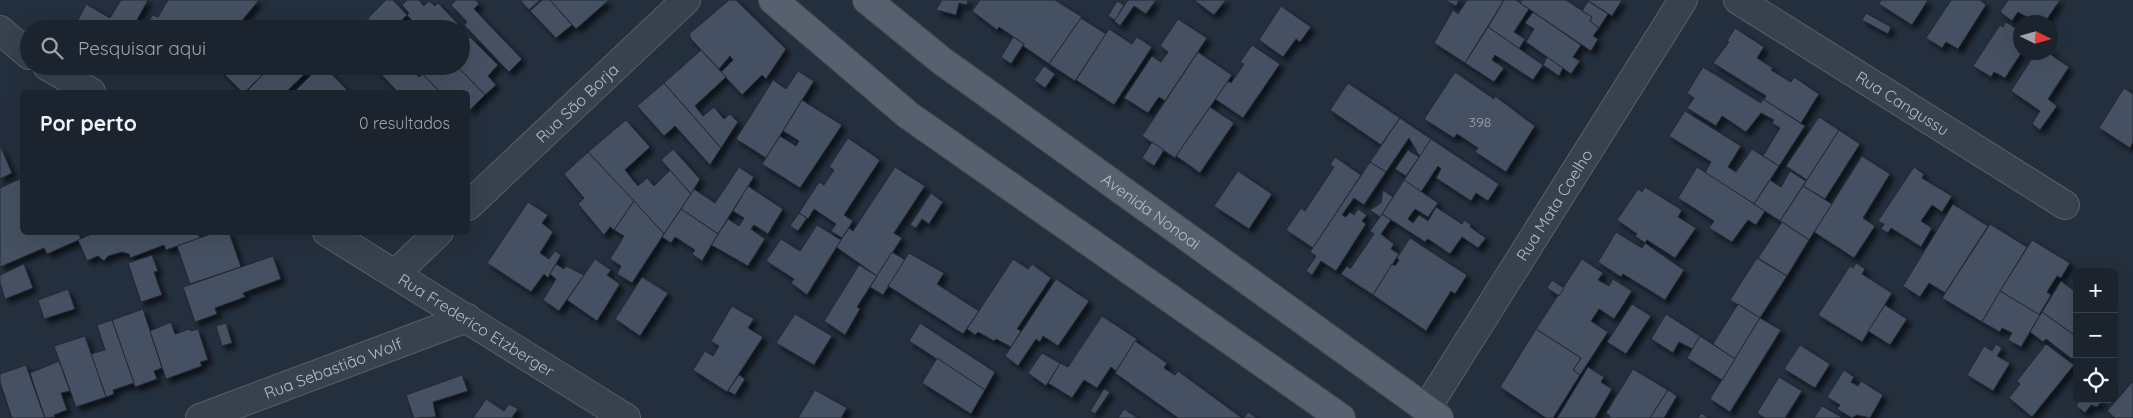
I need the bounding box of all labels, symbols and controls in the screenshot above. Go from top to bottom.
north arrow [2013,15,2058,60]
search box [20,20,470,75]
icon: search [38,34,66,62]
text: Pesquisar aqui [78,36,206,60]
street label: Rua São Borja [531,59,623,147]
street label: Rua Cangussu [1852,66,1953,140]
text: Por perto [40,110,137,136]
text: 0 resultados [359,113,450,133]
house number: 398 [1469,113,1491,131]
street label: Rua Mata Coelho [1512,146,1597,264]
street label: Avenida Nonoai [1098,169,1204,253]
map controls [2073,268,2118,403]
button: + [2073,268,2118,313]
street label: Rua Frederico Etzberger [395,269,558,381]
button: − [2073,313,2118,358]
street label: Rua Sebastião Wolf [261,333,405,403]
button: locate [2073,358,2118,403]

